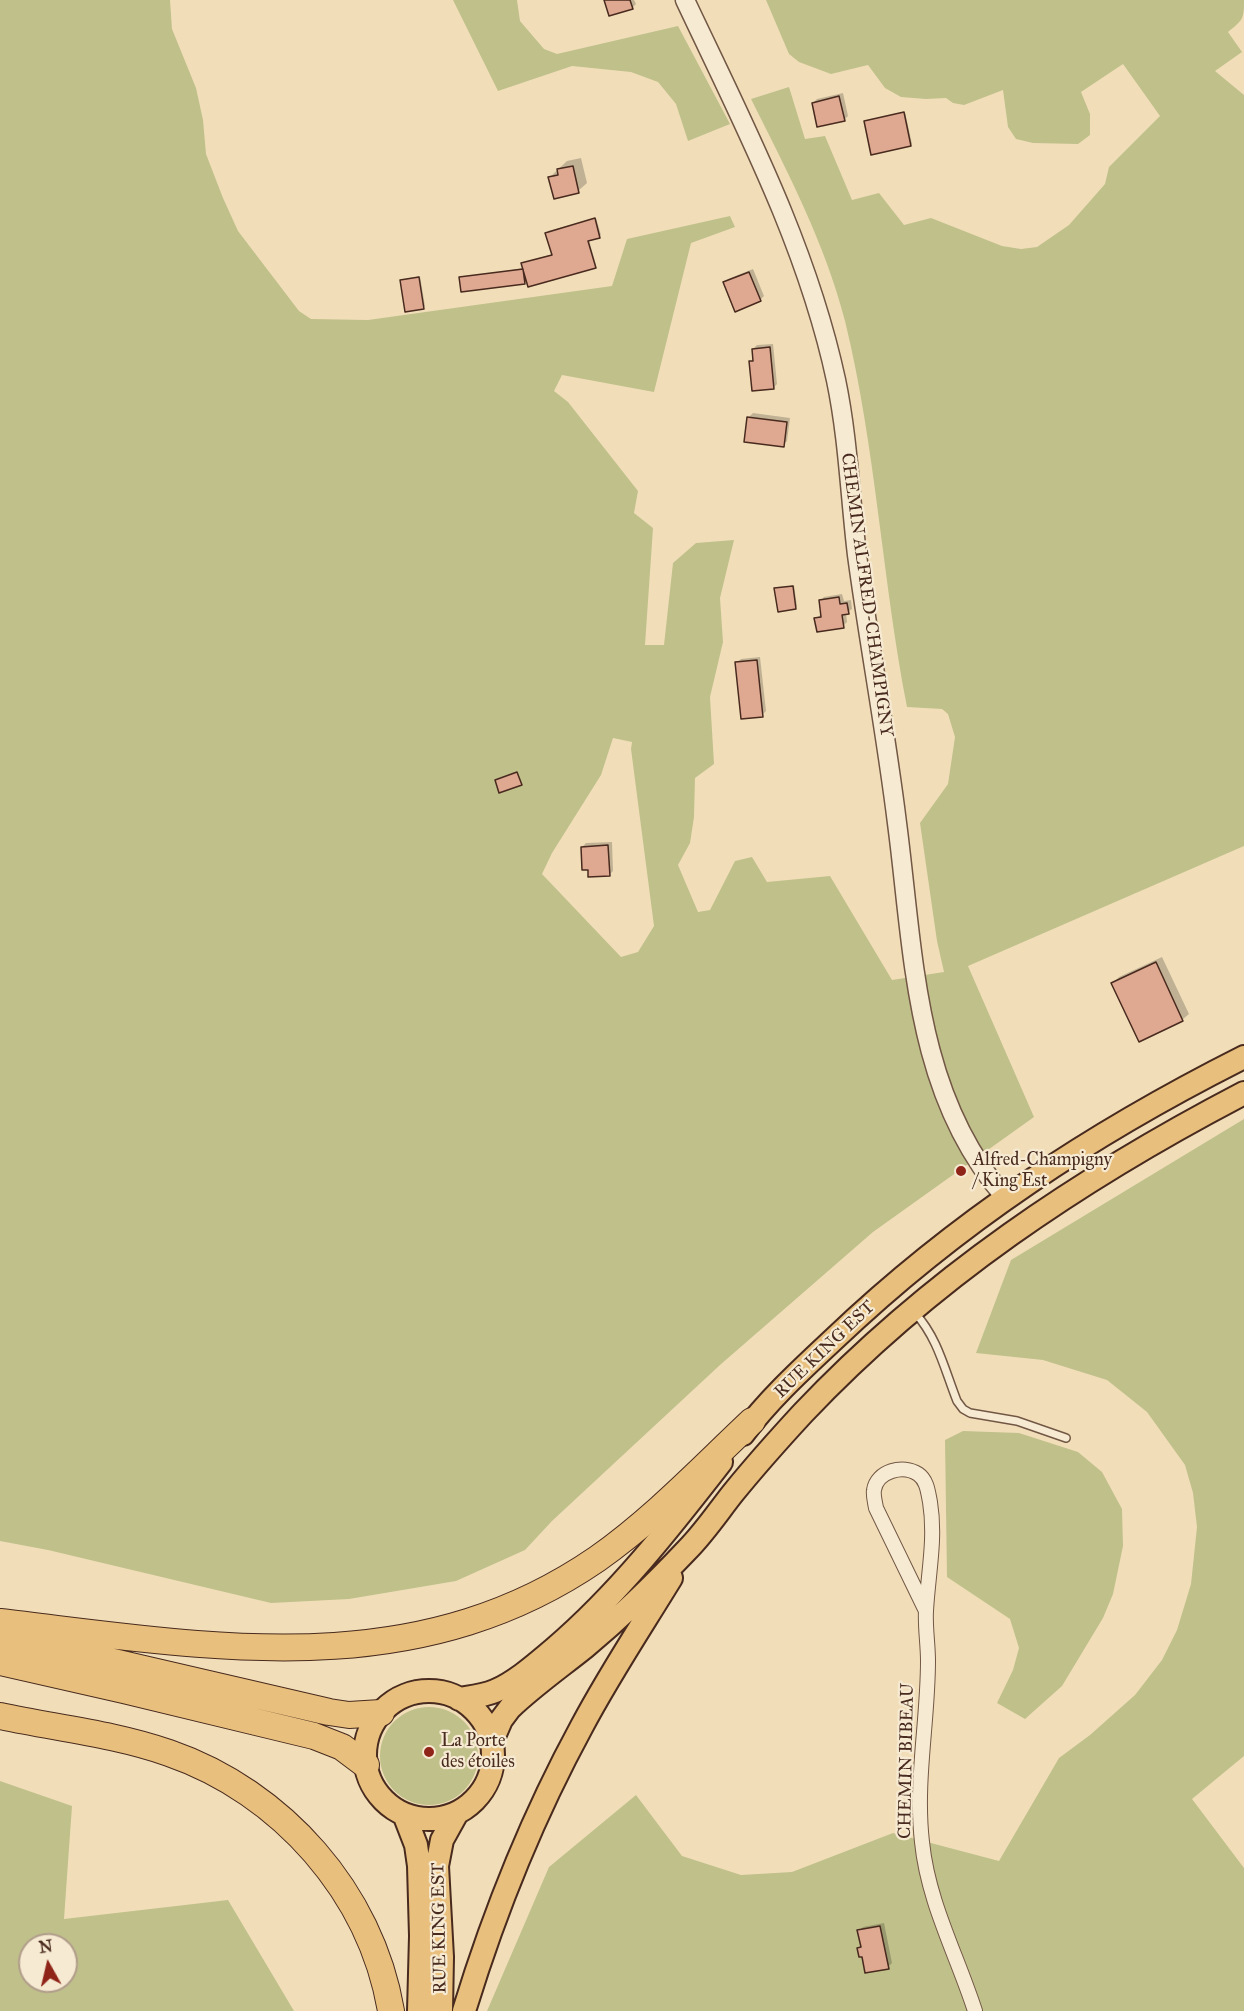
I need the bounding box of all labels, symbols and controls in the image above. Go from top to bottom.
street label: CHEMIN ALFRED-CHAMPIGNY [835,452,897,738]
place label: Alfred-Champigny / King Est [973,1150,1112,1192]
marker: Alfred-Champigny / King Est [954,1164,968,1178]
street label: RUE KING EST [770,1297,880,1403]
street label: CHEMIN BIBEAU [895,1683,919,1839]
place label: La Porte des étoiles [441,1731,515,1774]
marker: La Porte des étoiles [422,1745,436,1759]
street label: RUE KING EST [428,1862,452,1994]
north arrow [18,1933,78,1993]
text: N [38,1936,54,1957]

